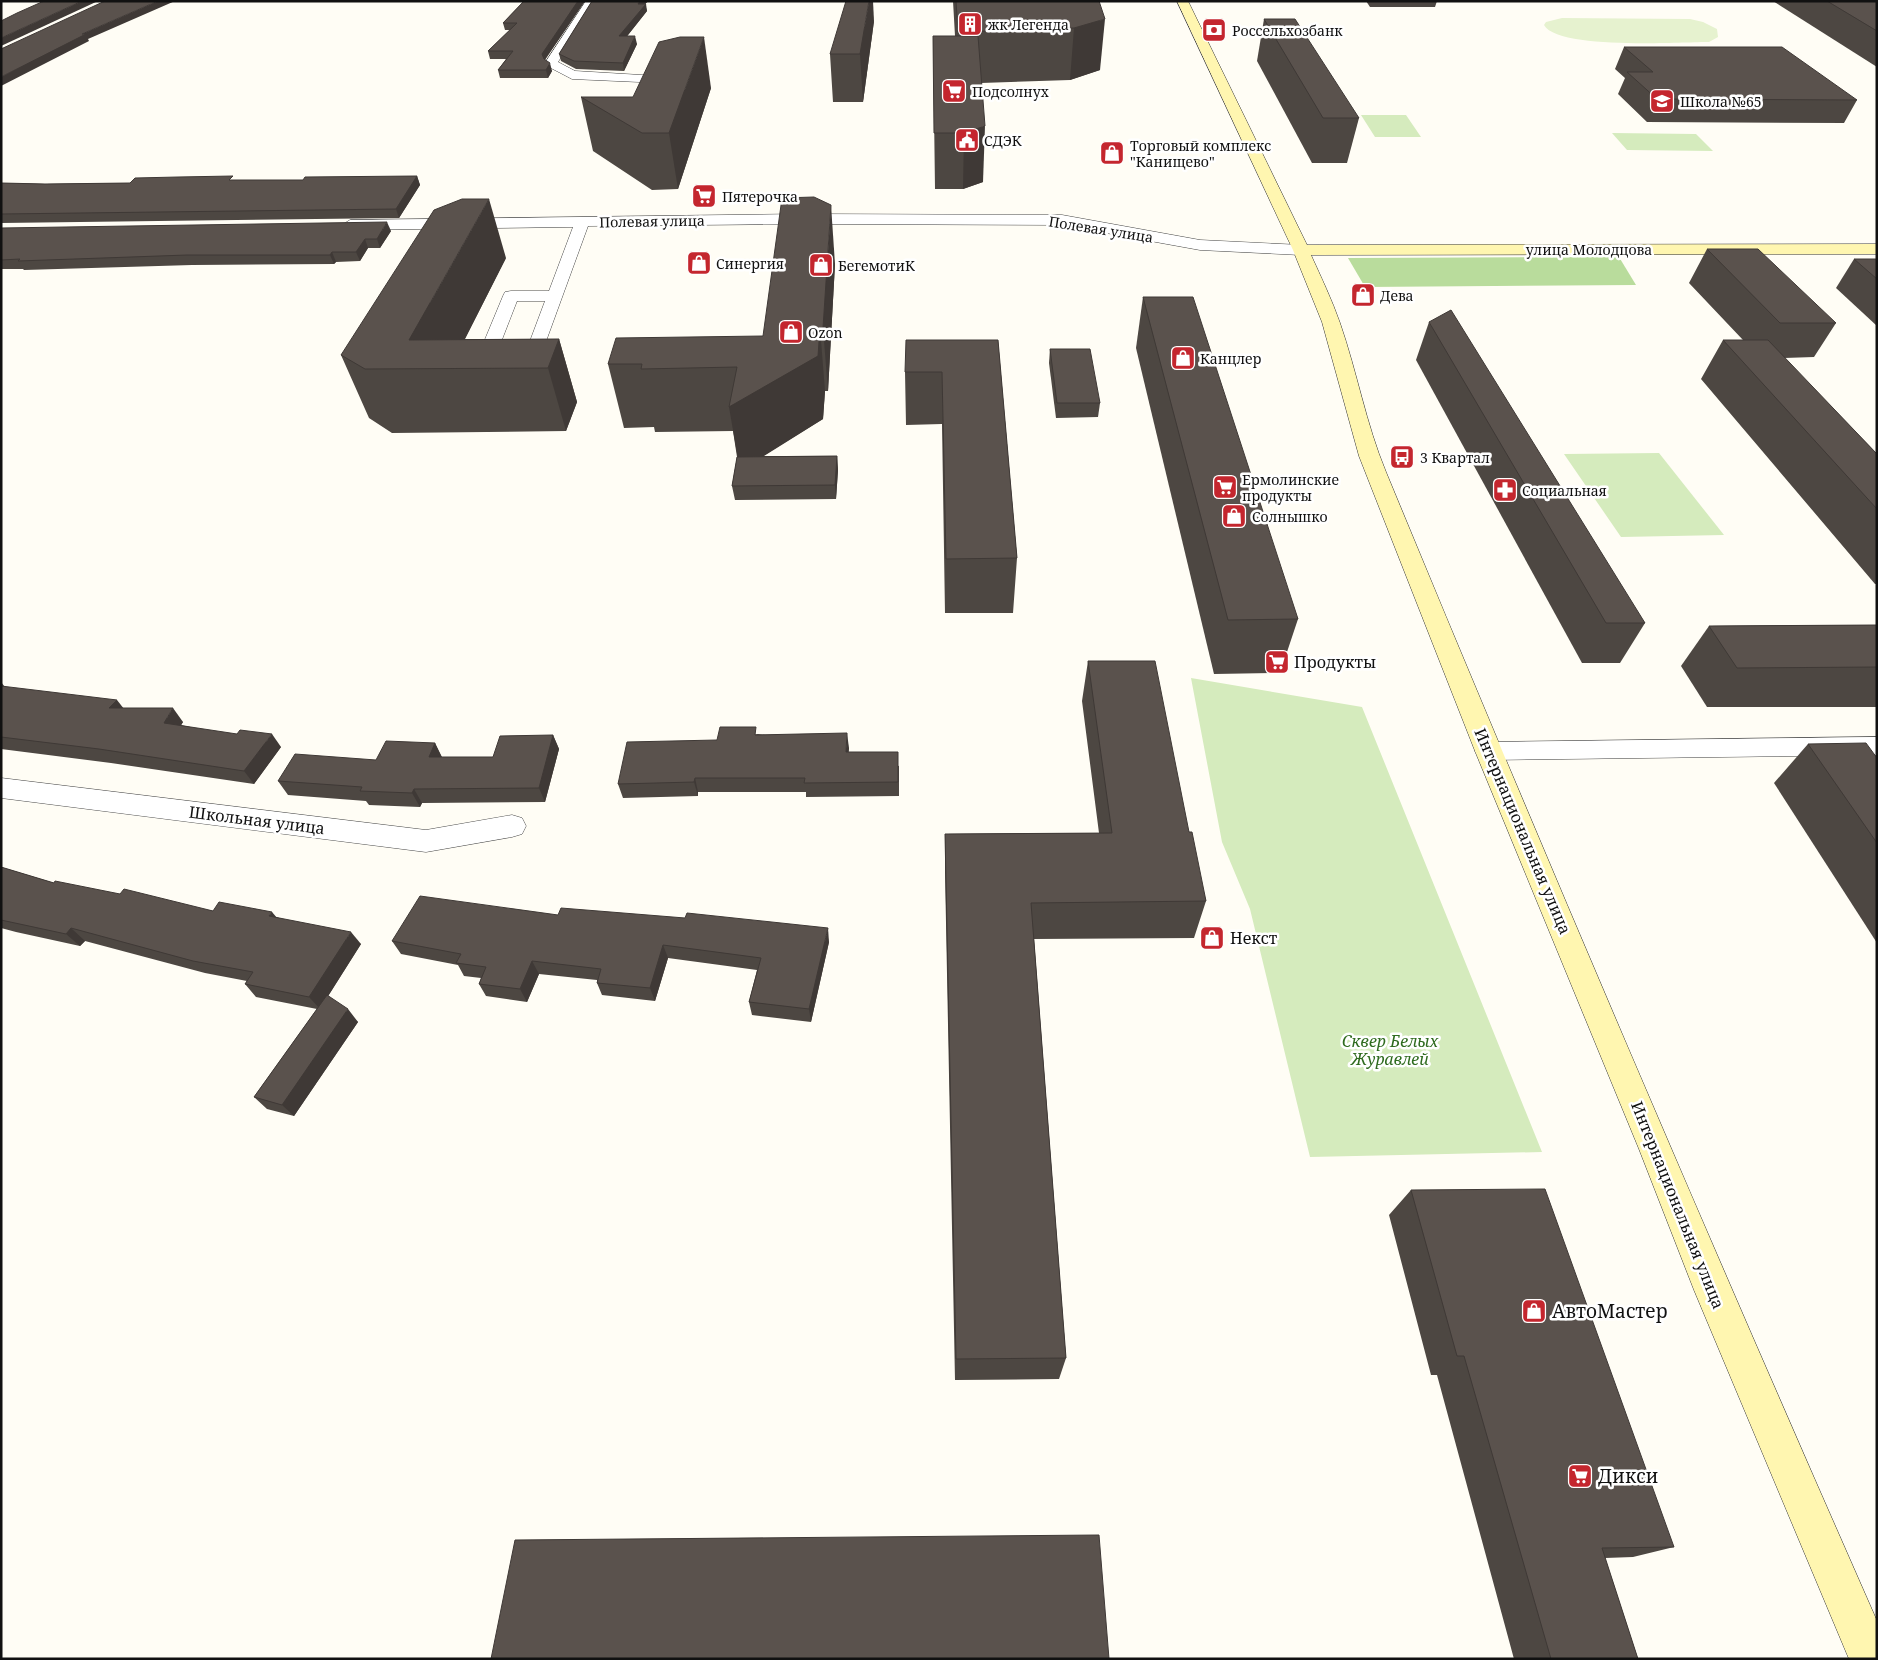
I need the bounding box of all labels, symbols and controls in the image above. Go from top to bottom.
building icon: жк Легенда [957,11,983,37]
place label: жк Легенда [988,15,1069,34]
bank icon: Россельхозбанк [1201,17,1227,43]
place label: Россельхозбанк [1232,21,1343,40]
supermarket icon: Подсолнух [941,78,967,104]
place label: Подсолнух [972,82,1050,101]
school or university icon: Школа №65 [1649,88,1675,114]
place label: Школа №65 [1680,92,1762,111]
public building icon: СДЭК [954,127,980,153]
place label: СДЭК [984,131,1022,150]
place label: Торговый комплекс "Канищево" [1130,136,1271,171]
shop icon: Торговый комплекс "Канищево" [1099,140,1125,166]
supermarket icon: Пятерочка [691,183,717,209]
place label: Пятерочка [722,187,798,206]
street label: Полевая улица [599,211,705,231]
street label: Полевая улица [1047,211,1155,247]
street label: улица Молодцова [1526,240,1652,259]
shop icon: Синергия [686,250,712,276]
shop icon: БегемотиК [808,252,834,278]
place label: Синергия [716,254,784,273]
place label: БегемотиК [838,256,915,275]
shop icon: Дева [1350,282,1376,308]
place label: Дева [1380,286,1414,305]
shop icon: Ozon [778,319,804,345]
place label: Ozon [808,323,843,342]
shop icon: Канцлер [1170,345,1196,371]
place label: Канцлер [1200,349,1262,368]
bus stop icon: 3 Квартал [1389,444,1415,470]
place label: 3 Квартал [1420,448,1490,467]
place label: Ермолинские продукты [1242,470,1339,505]
supermarket icon: Ермолинские продукты [1212,474,1238,500]
pharmacy icon: Социальная [1492,477,1518,503]
place label: Социальная [1522,481,1607,500]
shop icon: Солнышко [1221,503,1247,529]
place label: Солнышко [1252,507,1328,526]
supermarket icon: Продукты [1264,649,1290,675]
place label: Продукты [1294,651,1376,673]
street label: Интернациональная улица [1469,724,1577,938]
street label: Школьная улица [188,801,326,839]
shop icon: Некст [1199,925,1225,951]
place label: Некст [1230,927,1278,949]
park label: Сквер Белых Журавлей [1342,1030,1439,1070]
street label: Интернациональная улица [1626,1098,1730,1312]
shop icon: АвтоМастер [1521,1298,1547,1324]
place label: АвтоМастер [1552,1298,1668,1324]
supermarket icon: Дикси [1567,1463,1593,1489]
place label: Дикси [1598,1463,1659,1489]

